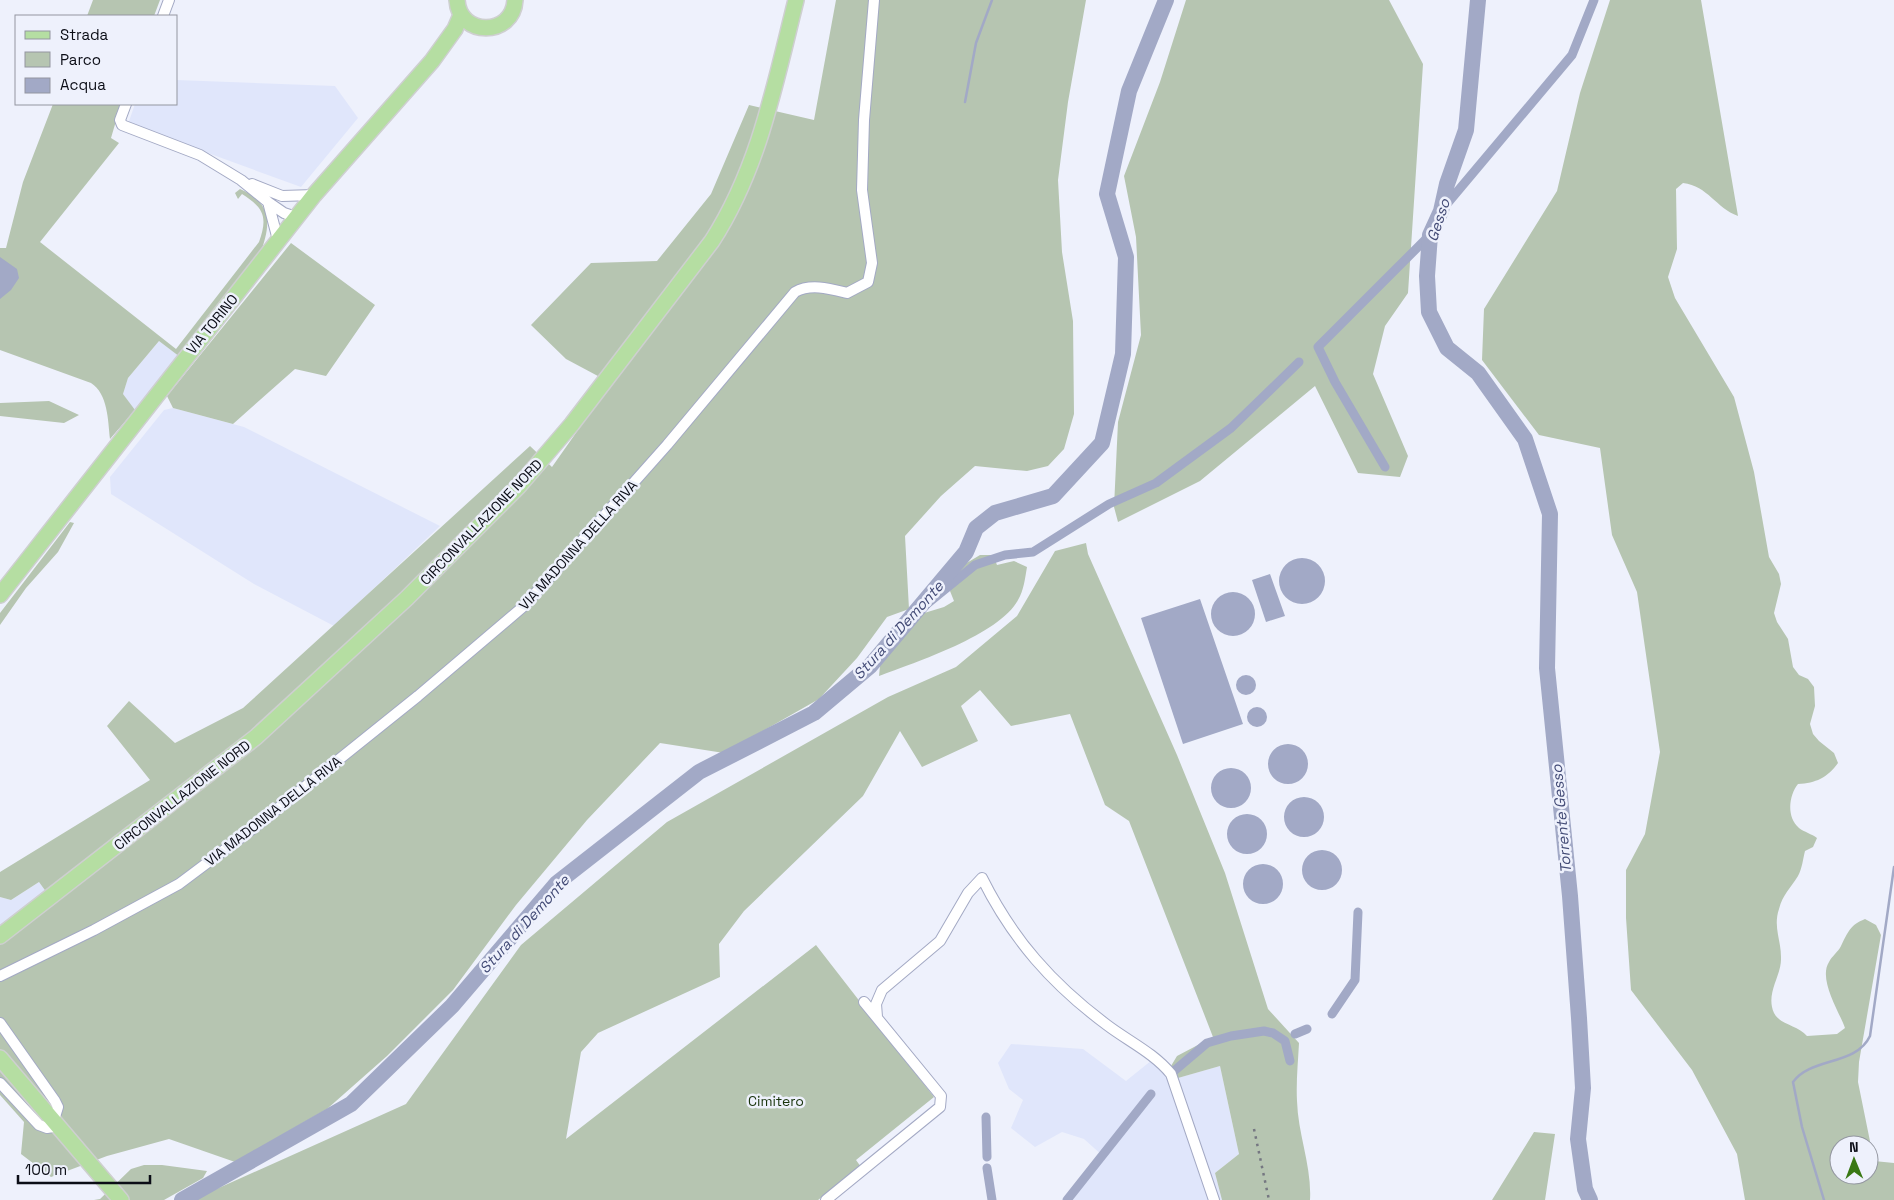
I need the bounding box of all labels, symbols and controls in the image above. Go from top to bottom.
legend [15,15,178,105]
text: Strada [60,25,109,44]
text: Parco [60,50,101,69]
text: Acqua [60,75,106,94]
water label: Gesso [1422,196,1454,244]
street label: VIA TORINO [182,290,242,358]
street label: CIRCONVALLAZIONE NORD [416,455,546,589]
street label: VIA MADONNA DELLA RIVA [515,476,641,614]
water label: Stura di Demonte [849,576,948,683]
street label: CIRCONVALLAZIONE NORD [110,736,254,854]
street label: VIA MADONNA DELLA RIVA [201,752,345,870]
water label: Torrente Gesso [1547,763,1575,874]
water label: Stura di Demonte [475,870,574,977]
park label: Cimitero [748,1092,804,1110]
north arrow [1829,1135,1879,1185]
text: N [1849,1138,1859,1156]
scale bar [18,1152,150,1184]
text: 100 m [25,1160,67,1179]

